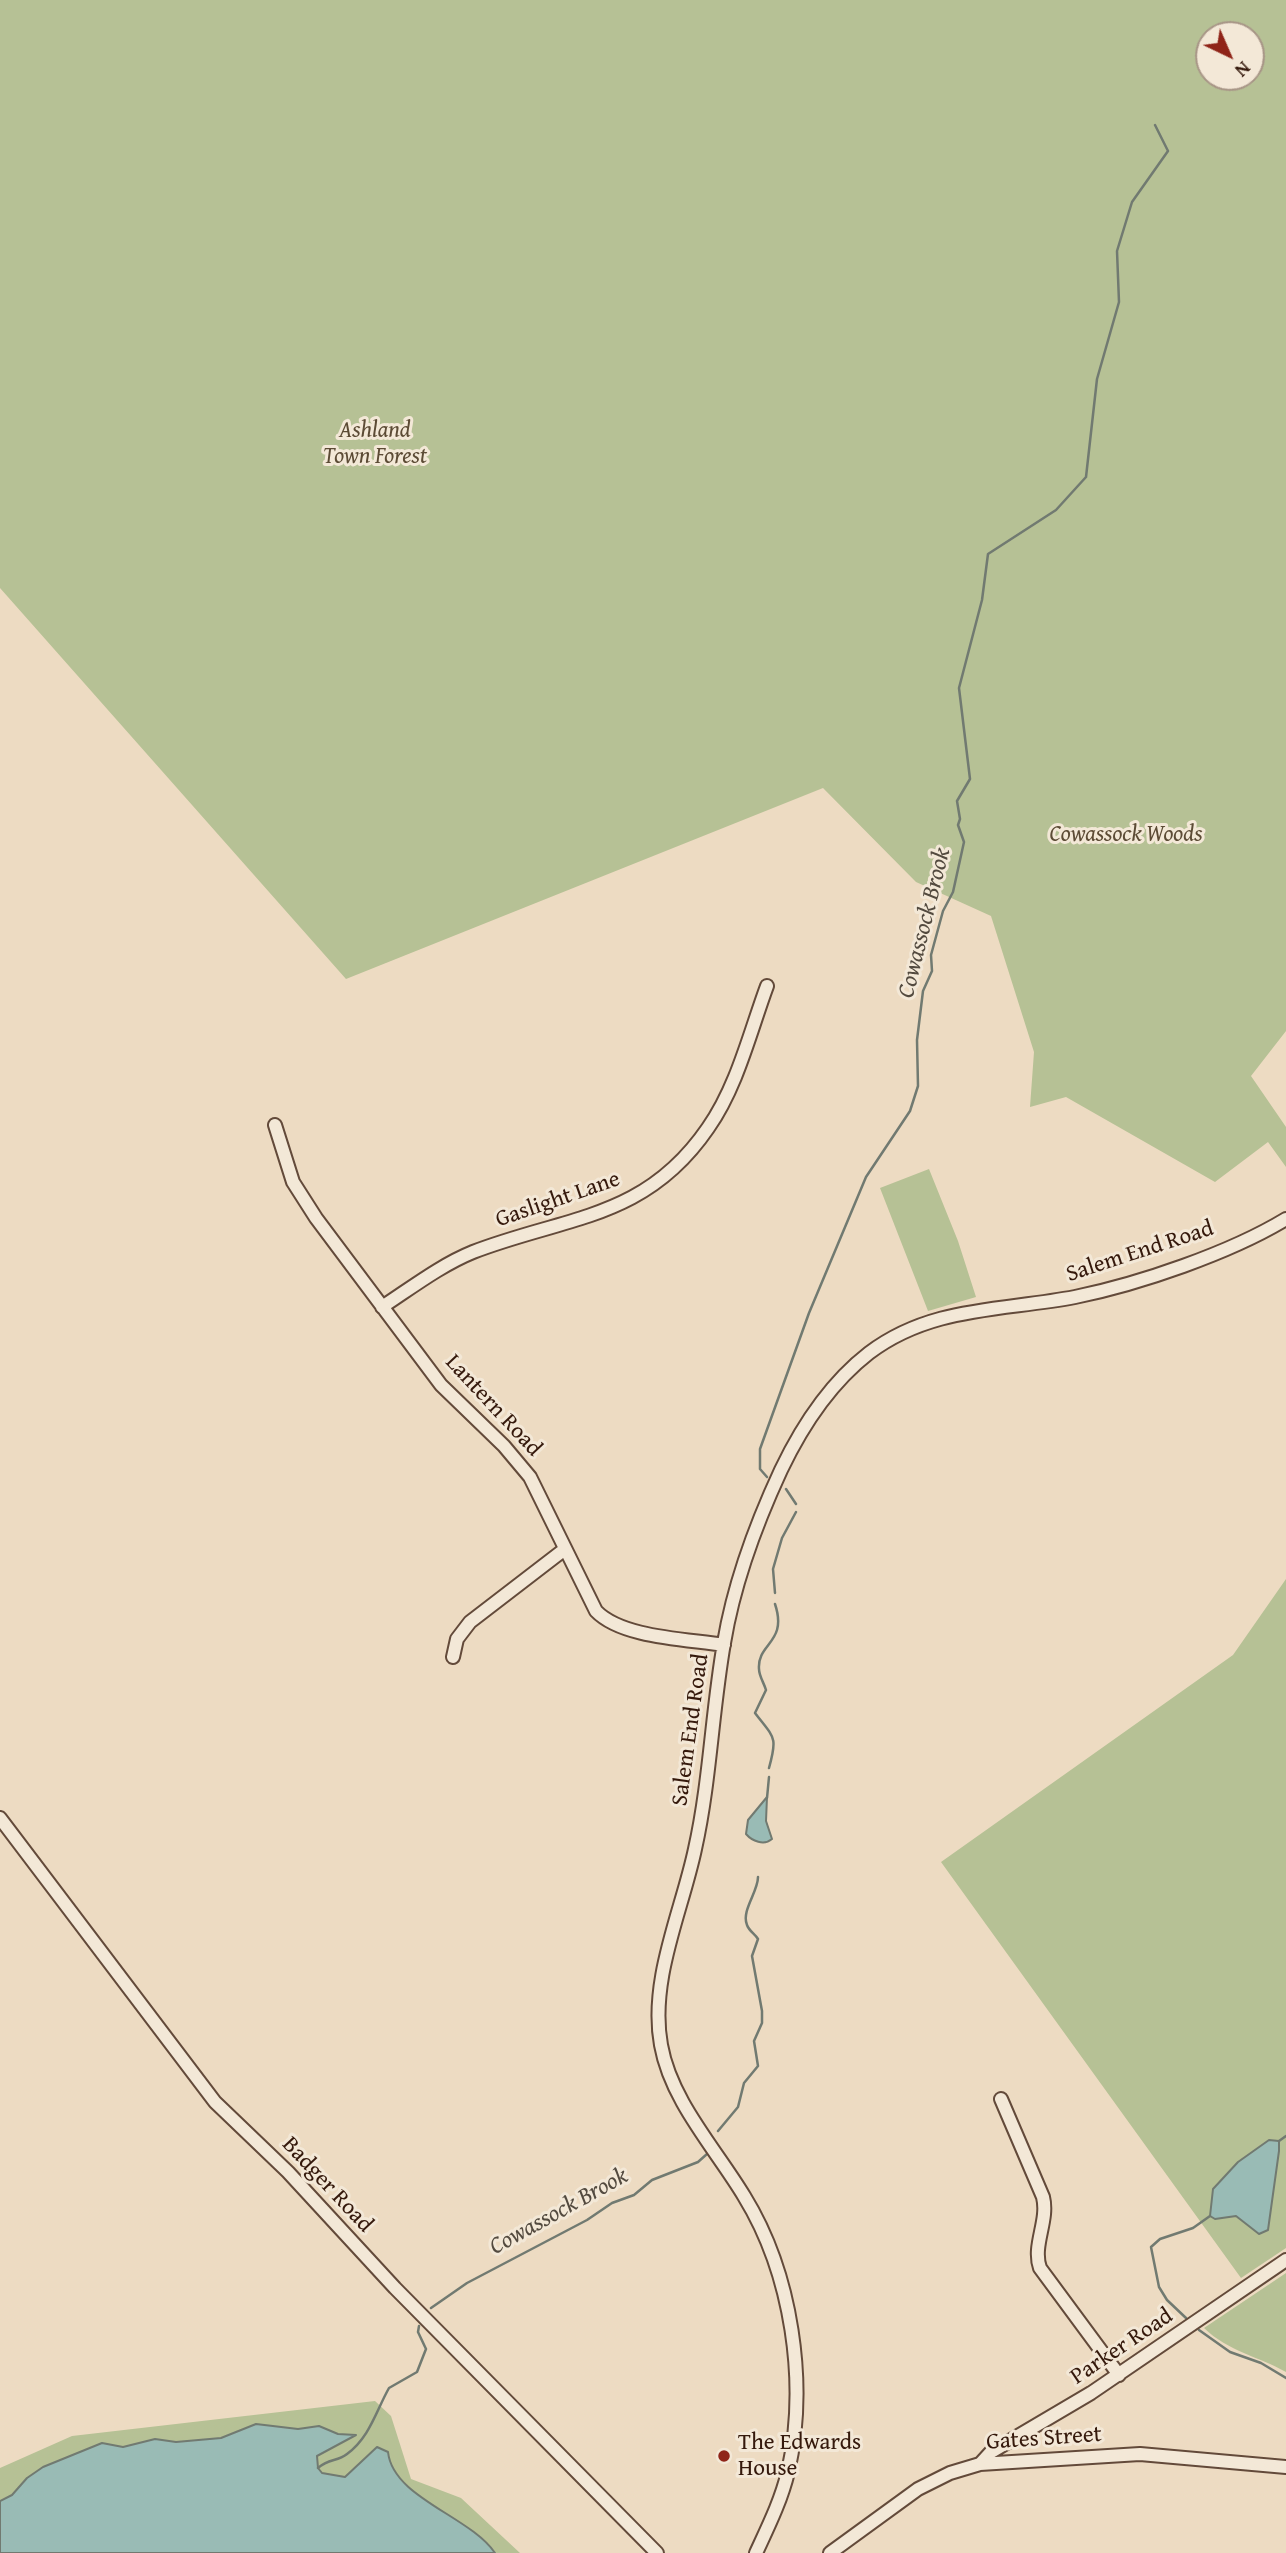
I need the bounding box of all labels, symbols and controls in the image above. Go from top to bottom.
north arrow [1195,21,1265,91]
text: N [1229,55,1257,84]
park label: Ashland Town Forest [323,417,427,471]
park label: Cowassock Woods [1049,821,1203,849]
water label: Cowassock Brook [892,845,958,1001]
street label: Gaslight Lane [492,1166,624,1234]
street label: Salem End Road [1063,1215,1217,1289]
street label: Lantern Road [439,1349,547,1463]
street label: Salem End Road [667,1652,715,1808]
street label: Badger Road [276,2131,378,2239]
water label: Cowassock Brook [485,2162,633,2262]
street label: Parker Road [1066,2303,1178,2391]
street label: Gates Street [985,2421,1103,2457]
place label: The Edwards House [738,2429,861,2483]
marker: The Edwards House [716,2448,732,2464]

